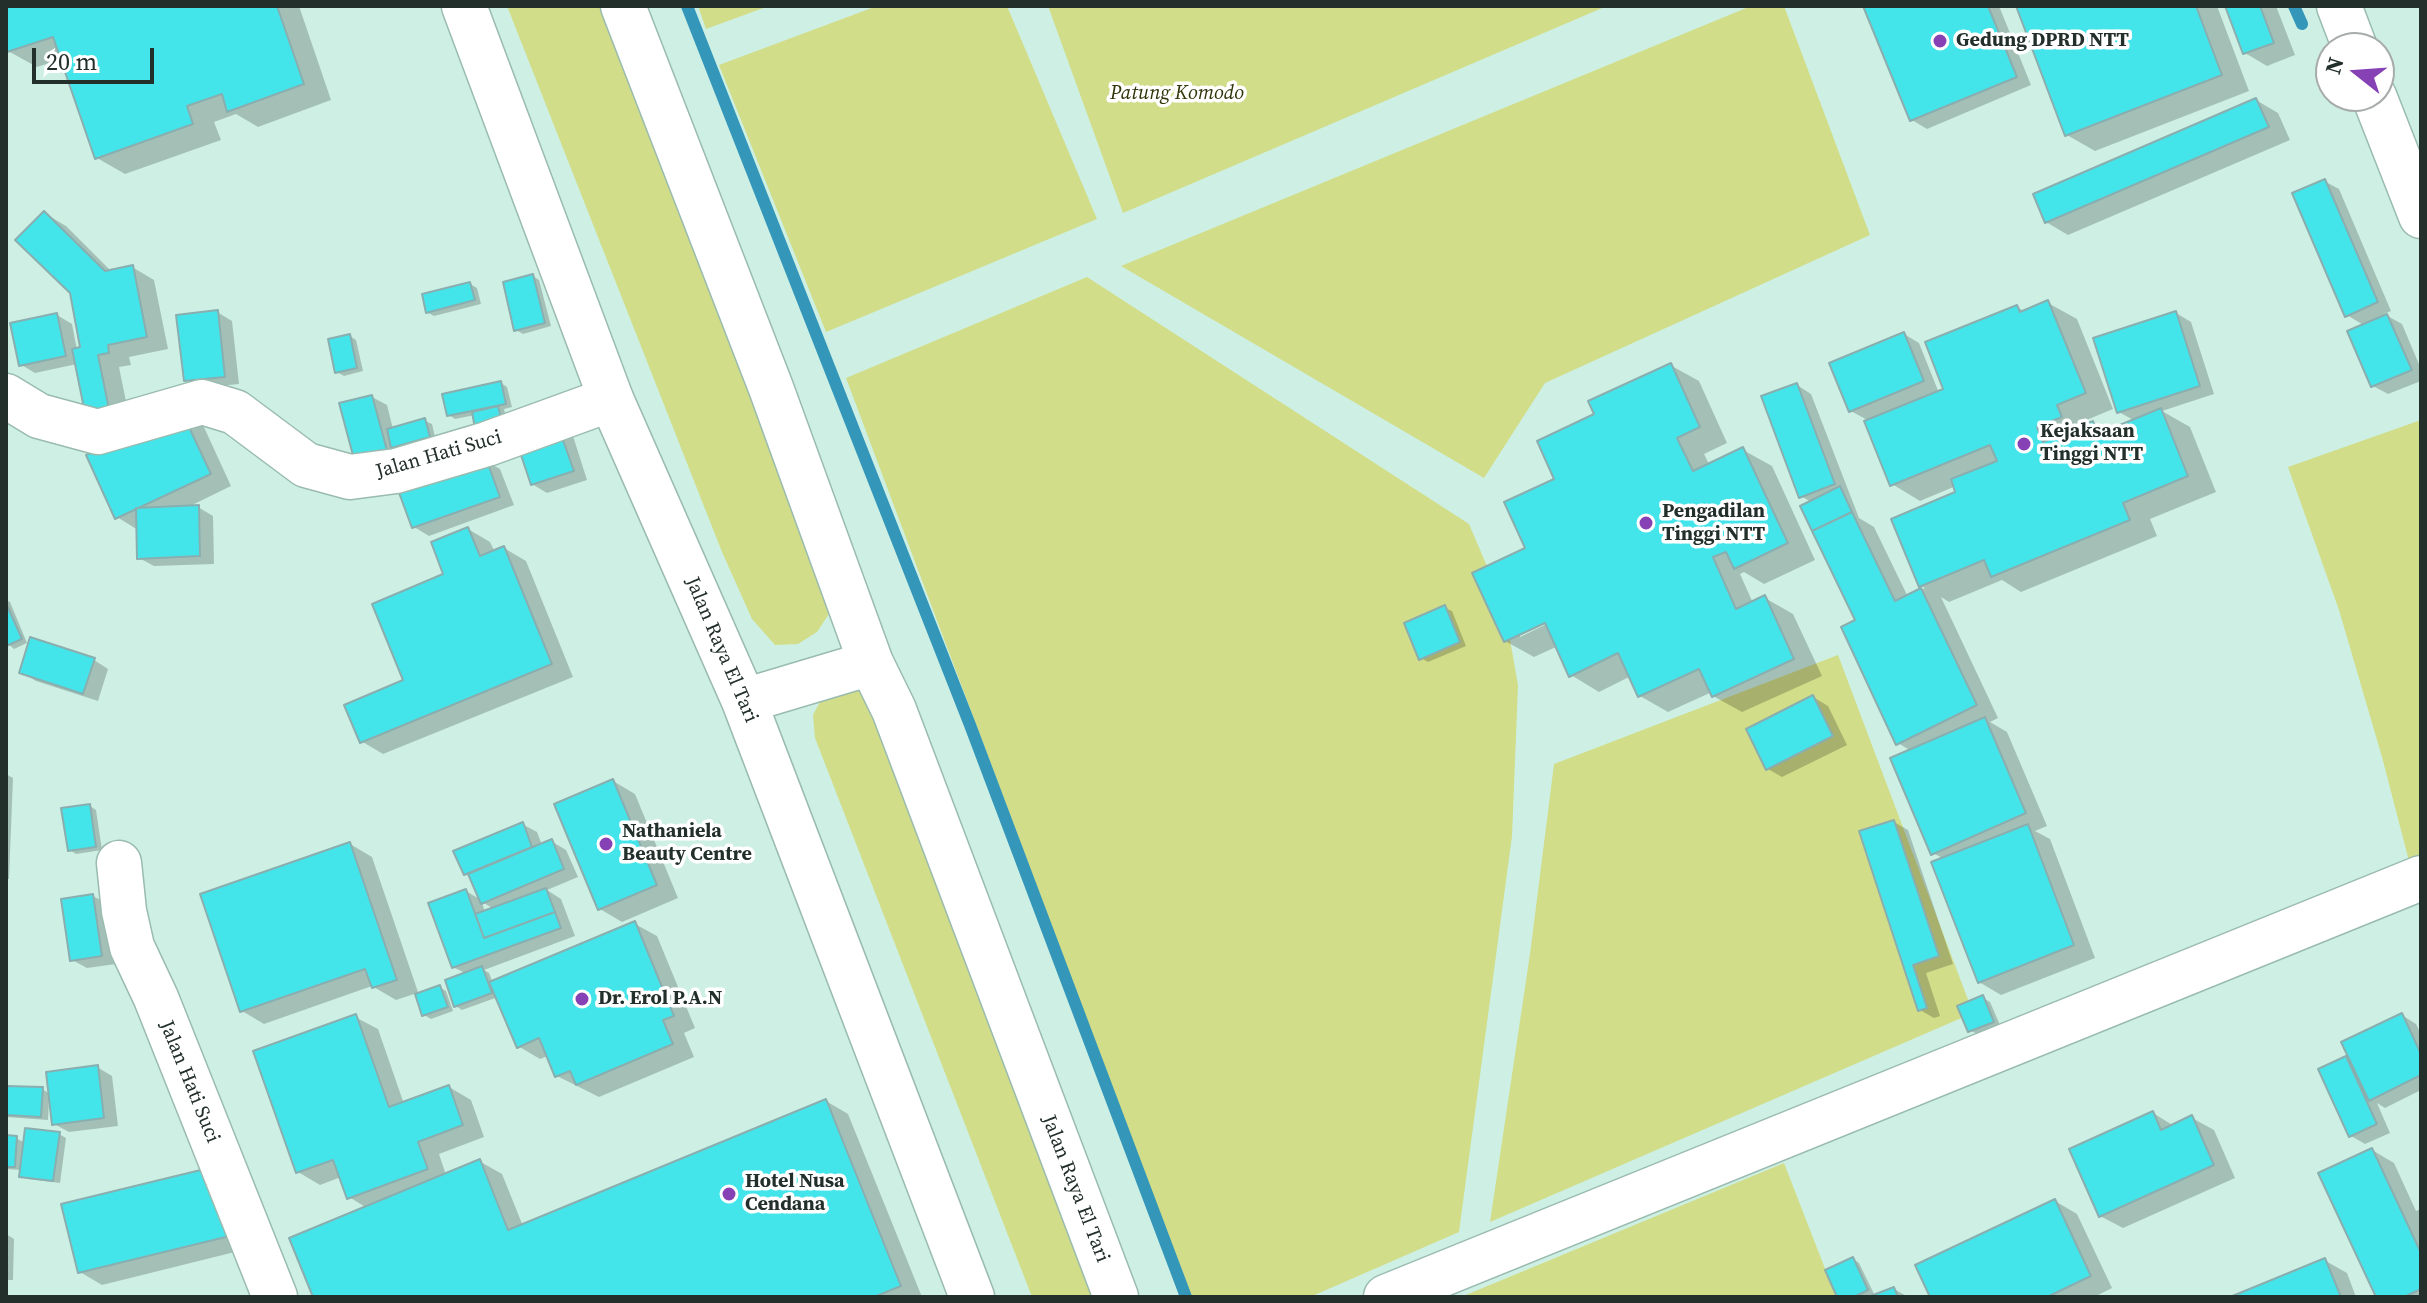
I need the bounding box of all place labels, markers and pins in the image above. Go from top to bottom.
place label: Gedung DPRD NTT [1956,29,2129,53]
marker: Gedung DPRD NTT [1931,32,1949,50]
place label: Kejaksaan Tinggi NTT [2040,420,2143,467]
marker: Kejaksaan Tinggi NTT [2015,435,2033,453]
place label: Pengadilan Tinggi NTT [1662,500,1765,547]
marker: Pengadilan Tinggi NTT [1637,514,1655,532]
place label: Nathaniela Beauty Centre [622,820,752,867]
marker: Nathaniela Beauty Centre [597,835,615,853]
place label: Dr. Erol P.A.N [598,987,722,1011]
marker: Dr. Erol P.A.N [573,990,591,1008]
place label: Hotel Nusa Cendana [745,1170,845,1217]
marker: Hotel Nusa Cendana [720,1185,738,1203]

